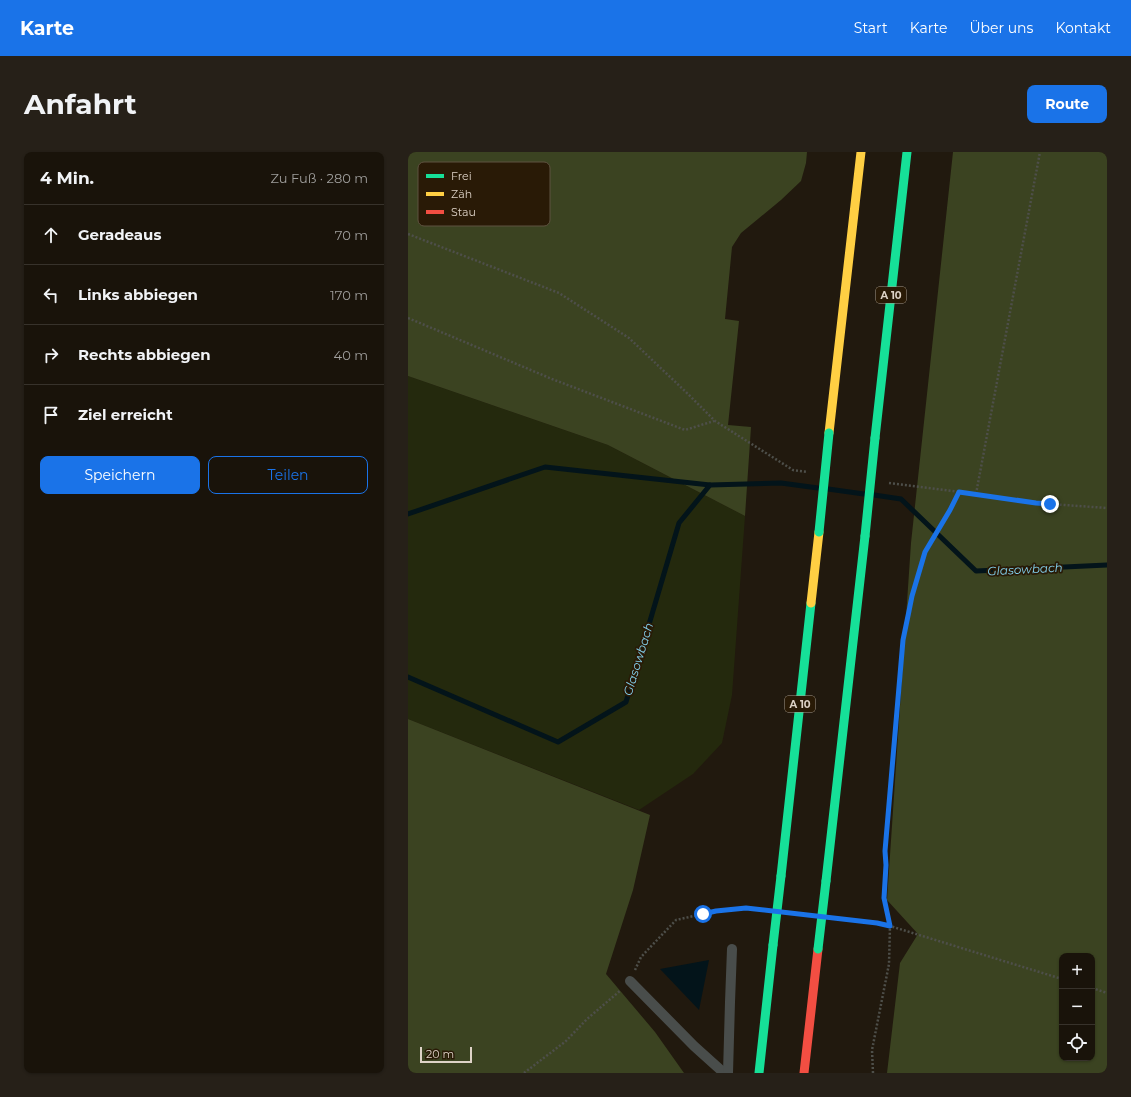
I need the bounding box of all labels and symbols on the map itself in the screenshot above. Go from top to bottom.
legend [418,162,550,226]
text: Frei [451,169,472,183]
text: Zäh [451,187,472,201]
text: Stau [451,205,476,219]
road number: A 10 [876,287,906,303]
route end [1041,495,1059,513]
water label: Glasowbach [987,560,1063,578]
water label: Glasowbach [620,621,656,697]
road number: A 10 [785,696,815,712]
route start [694,905,712,923]
scale bar [420,1045,472,1064]

